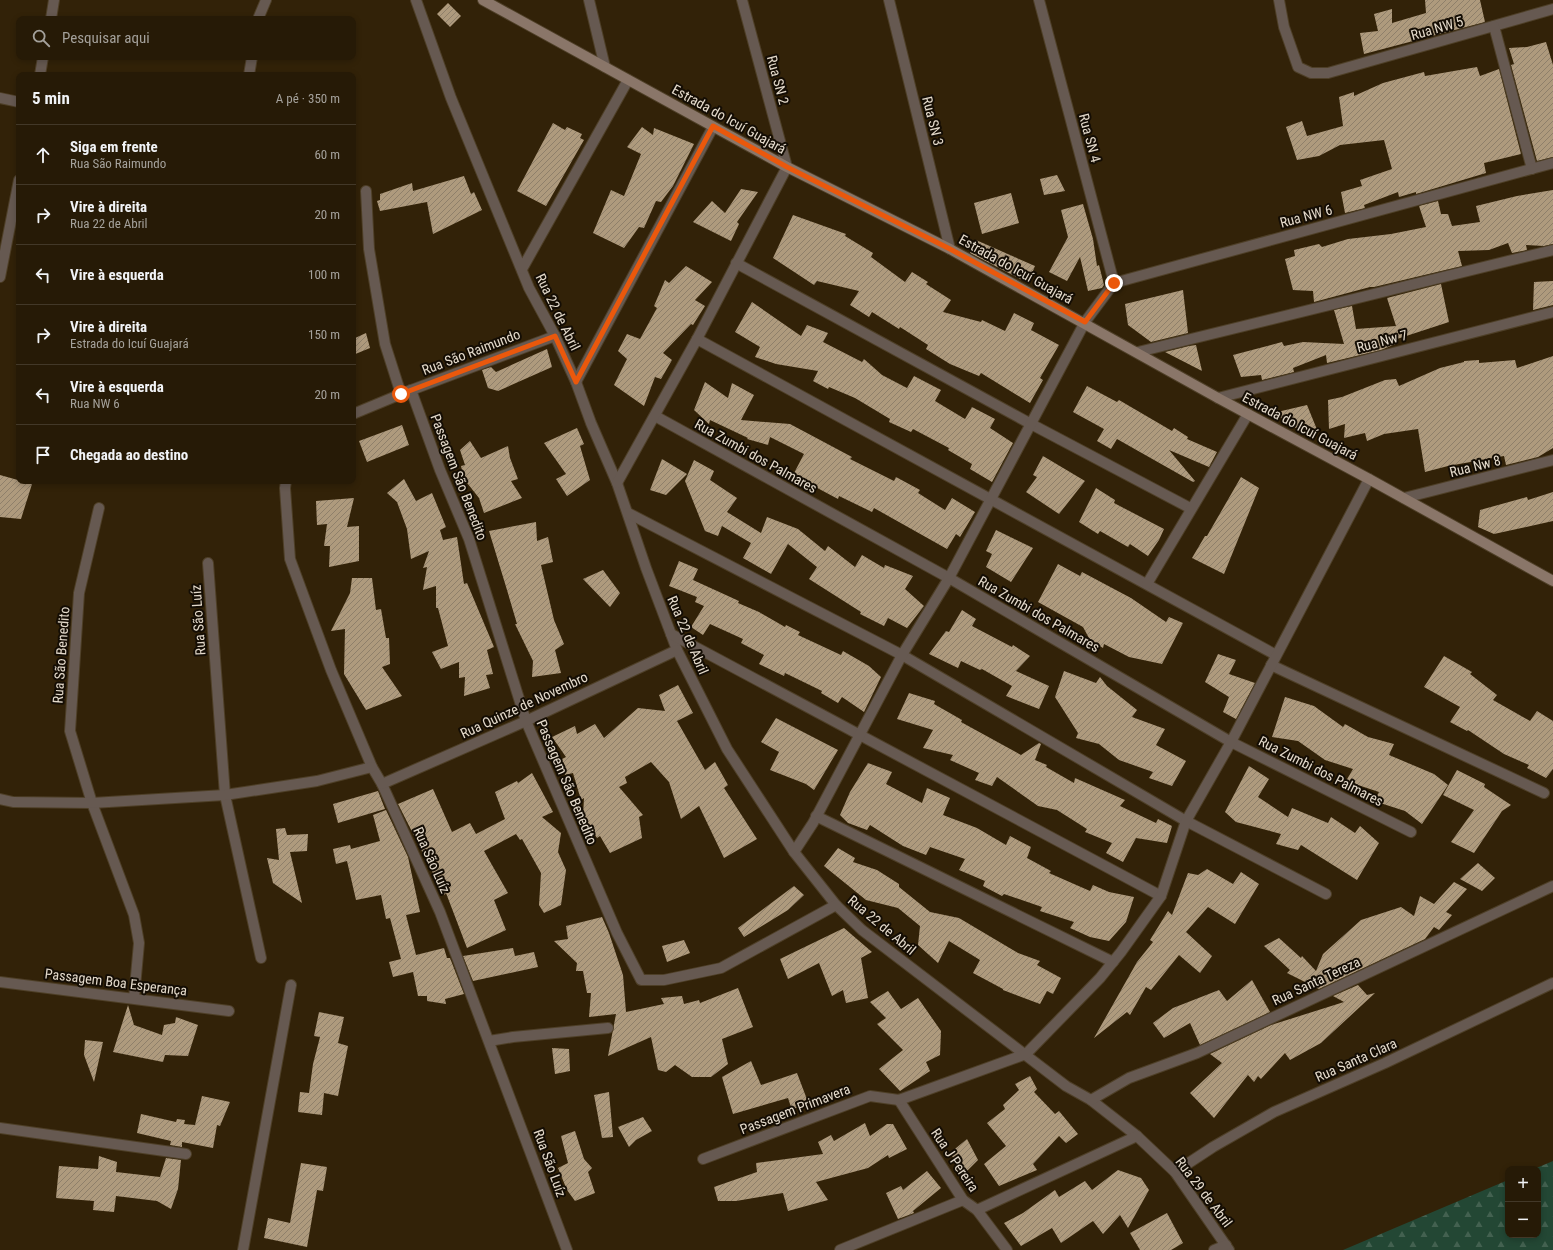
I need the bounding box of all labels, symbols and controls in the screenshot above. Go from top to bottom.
street label: Rua NW 5 [1409,13,1465,43]
search box [16,16,356,60]
icon: search [30,27,52,49]
text: Pesquisar aqui [62,29,150,47]
street label: Rua SN 2 [764,54,792,106]
street label: Estrada do Icuí Guajará [669,81,789,157]
text: 5 min [32,88,70,108]
text: A pé · 350 m [276,91,340,106]
street label: Rua SN 3 [919,95,947,147]
street label: Rua SN 4 [1076,112,1104,164]
text: Siga em frente [70,138,158,156]
icon: ahead [32,144,54,166]
text: 60 m [314,147,340,162]
text: Rua São Raimundo [70,156,166,171]
text: Vire à direita [70,198,147,216]
street label: Rua NW 6 [1278,201,1334,231]
icon: right [32,204,54,226]
text: 20 m [314,207,340,222]
text: Rua 22 de Abril [70,216,148,231]
street label: Estrada do Icuí Guajará [956,231,1076,307]
icon: left [32,264,54,286]
text: Vire à esquerda [70,266,164,284]
text: 100 m [308,267,340,282]
street label: Rua 22 de Abril [532,271,584,353]
route end [1105,274,1123,292]
text: Vire à direita [70,318,147,336]
icon: right [32,324,54,346]
street label: Rua São Raimundo [420,326,522,378]
text: 150 m [308,327,340,342]
street label: Rua Nw 7 [1355,327,1409,355]
text: Estrada do Icuí Guajará [70,336,189,351]
text: Vire à esquerda [70,378,164,396]
icon: left [32,384,54,406]
route start [392,385,410,403]
text: 20 m [314,387,340,402]
street label: Estrada do Icuí Guajará [1240,389,1360,463]
text: Rua NW 6 [70,396,120,411]
street label: Passagem São Benedito [428,412,490,542]
street label: Rua Zumbi dos Palmares [692,416,820,496]
icon: arrive [32,444,54,466]
text: Chegada ao destino [70,446,188,464]
street label: Rua Nw 8 [1448,452,1502,480]
street label: Rua Zumbi dos Palmares [975,573,1103,655]
street label: Rua São Luíz [188,584,208,656]
street label: Rua 22 de Abril [664,593,712,677]
street label: Rua São Benedito [50,606,72,704]
street label: Rua Quinze de Novembro [458,668,590,742]
street label: Passagem São Benedito [533,717,601,847]
street label: Rua Zumbi dos Palmares [1256,733,1386,809]
street label: Rua São Luíz [410,824,454,896]
street label: Rua 22 de Abril [845,892,919,958]
street label: Rua Santa Tereza [1269,954,1363,1008]
street label: Passagem Boa Esperança [44,965,188,999]
street label: Rua Santa Clara [1313,1035,1399,1085]
street label: Passagem Primavera [738,1081,852,1137]
street label: Rua J Pereira [928,1125,982,1195]
street label: Rua São Luíz [530,1127,570,1199]
street label: Rua 29 de Abril [1172,1154,1236,1230]
map controls [1505,1166,1541,1238]
button: + [1505,1166,1541,1202]
button: − [1505,1202,1541,1238]

